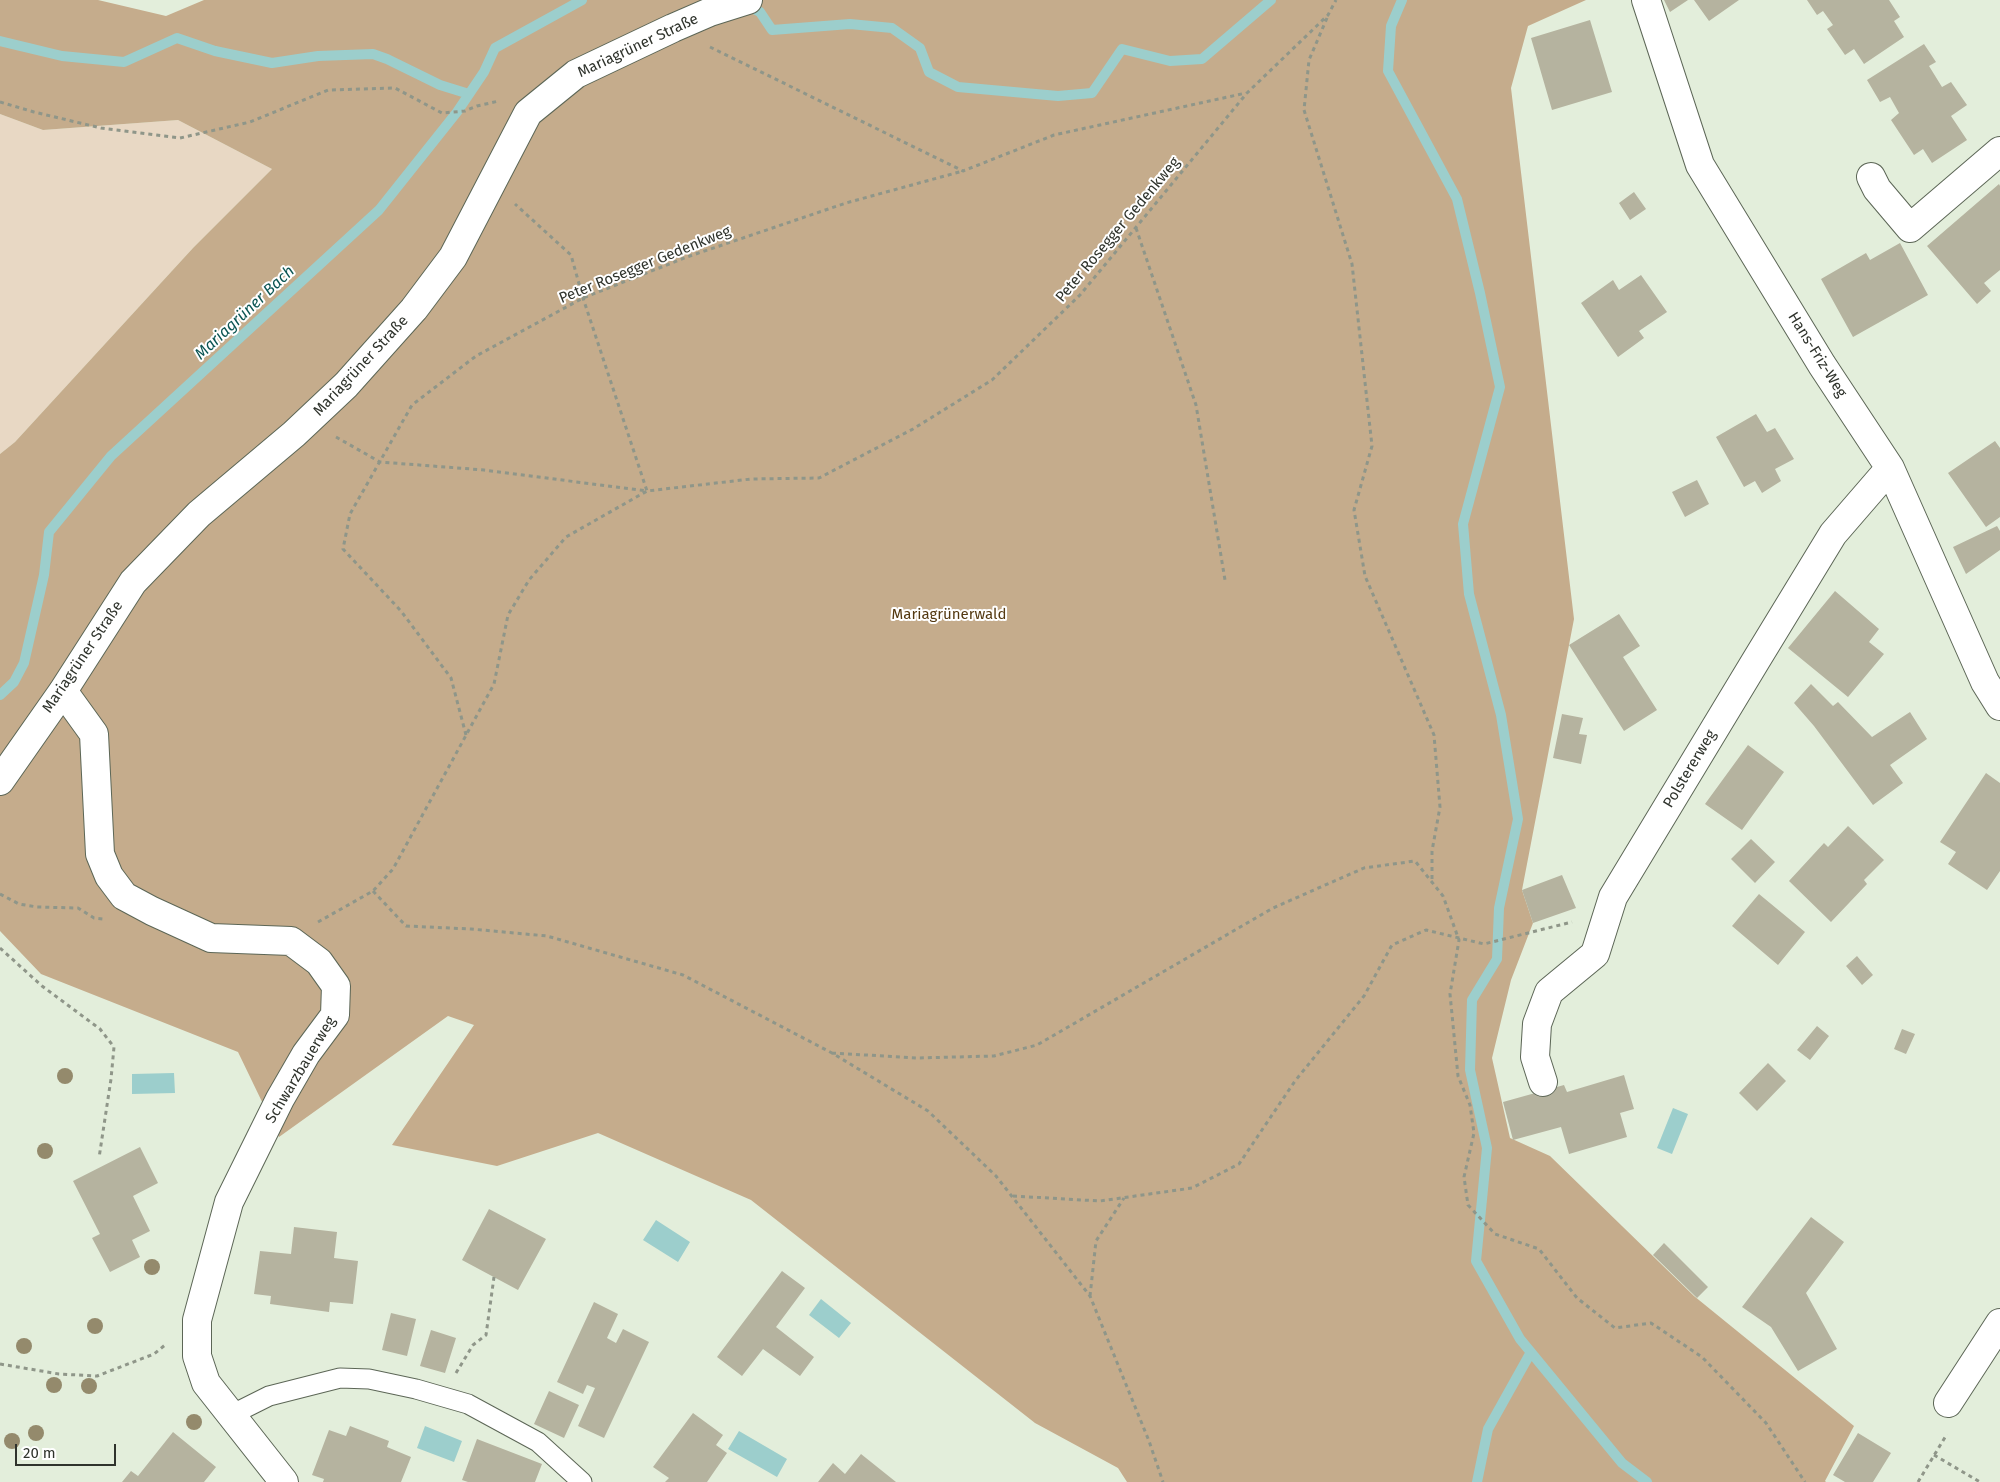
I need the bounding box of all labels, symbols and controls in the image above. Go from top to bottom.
street label: Mariagrüner Straße [575,10,701,82]
street label: Peter Rosegger Gedenkweg [1052,154,1184,306]
street label: Peter Rosegger Gedenkweg [556,222,734,308]
water label: Mariagrüner Bach [191,262,299,364]
street label: Hans-Friz-Weg [1784,309,1850,401]
street label: Mariagrüner Straße [310,312,412,420]
street label: Mariagrüner Straße [39,598,127,716]
park label: Mariagrünerwald [892,606,1006,624]
street label: Polstererweg [1660,727,1720,811]
street label: Schwarzbauerweg [262,1013,340,1127]
scale bar [18,1434,119,1466]
text: 20 m [23,1444,56,1462]

